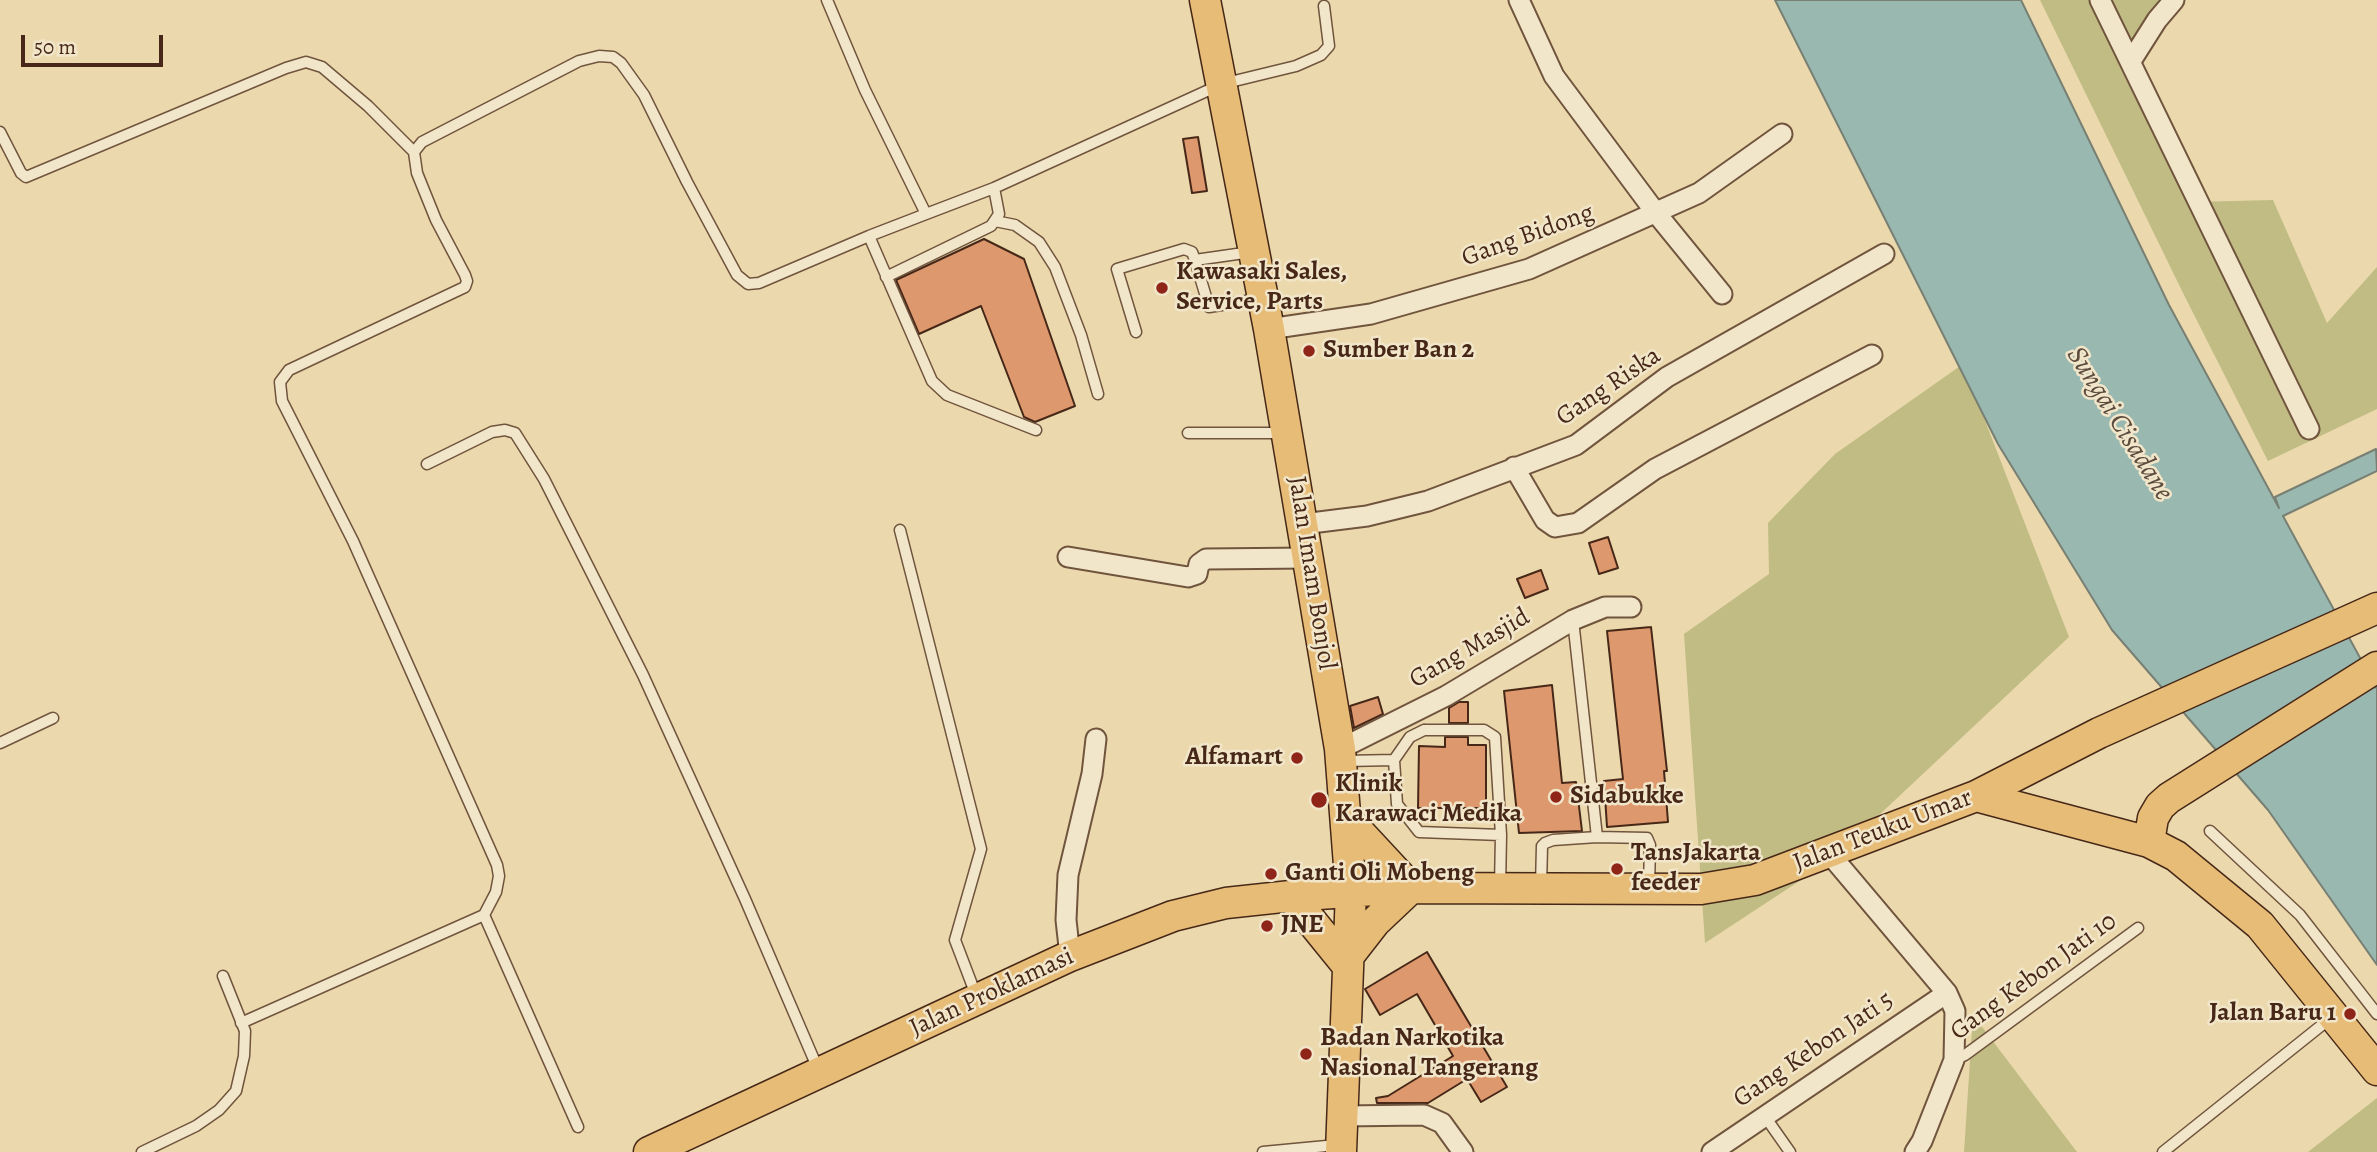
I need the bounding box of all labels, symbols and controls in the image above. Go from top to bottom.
scale bar [24,21,166,65]
text: 50 m [34,33,76,61]
street label: Gang Bidong [1458,198,1598,274]
place label: Kawasaki Sales, Service, Parts [1176,257,1347,318]
marker: Kawasaki Sales, Service, Parts [1154,280,1170,296]
place label: Sumber Ban 2 [1323,335,1474,367]
street label: Gang Riska [1551,341,1667,433]
water label: Sungai Cisadane [2058,341,2180,507]
marker: Sumber Ban 2 [1301,343,1317,359]
street label: Jalan Imam Bonjol [1280,474,1342,672]
street label: Gang Masjid [1404,602,1536,696]
place label: Alfamart [1185,742,1283,774]
marker: Alfamart [1289,750,1305,766]
place label: Klinik Karawaci Medika [1335,769,1522,830]
place label: Sidabukke [1570,781,1684,813]
street label: Jalan Teuku Umar [1789,783,1977,879]
marker: Sidabukke [1548,789,1564,805]
marker: Klinik Karawaci Medika [1309,790,1329,810]
place label: TansJakarta feeder [1631,838,1761,900]
place label: Ganti Oli Mobeng [1285,858,1474,890]
marker: TansJakarta feeder [1609,861,1625,877]
marker: Ganti Oli Mobeng [1263,866,1279,882]
street label: Gang Kebon Jati 10 [1945,906,2123,1048]
place label: JNE [1281,910,1324,942]
marker: JNE [1259,918,1275,934]
street label: Jalan Proklamasi [905,941,1079,1045]
street label: Gang Kebon Jati 5 [1728,985,1900,1115]
place label: Jalan Baru 1 [2209,998,2336,1030]
marker: Jalan Baru 1 [2342,1006,2358,1022]
place label: Badan Narkotika Nasional Tangerang [1320,1023,1538,1084]
marker: Badan Narkotika Nasional Tangerang [1298,1046,1314,1062]

